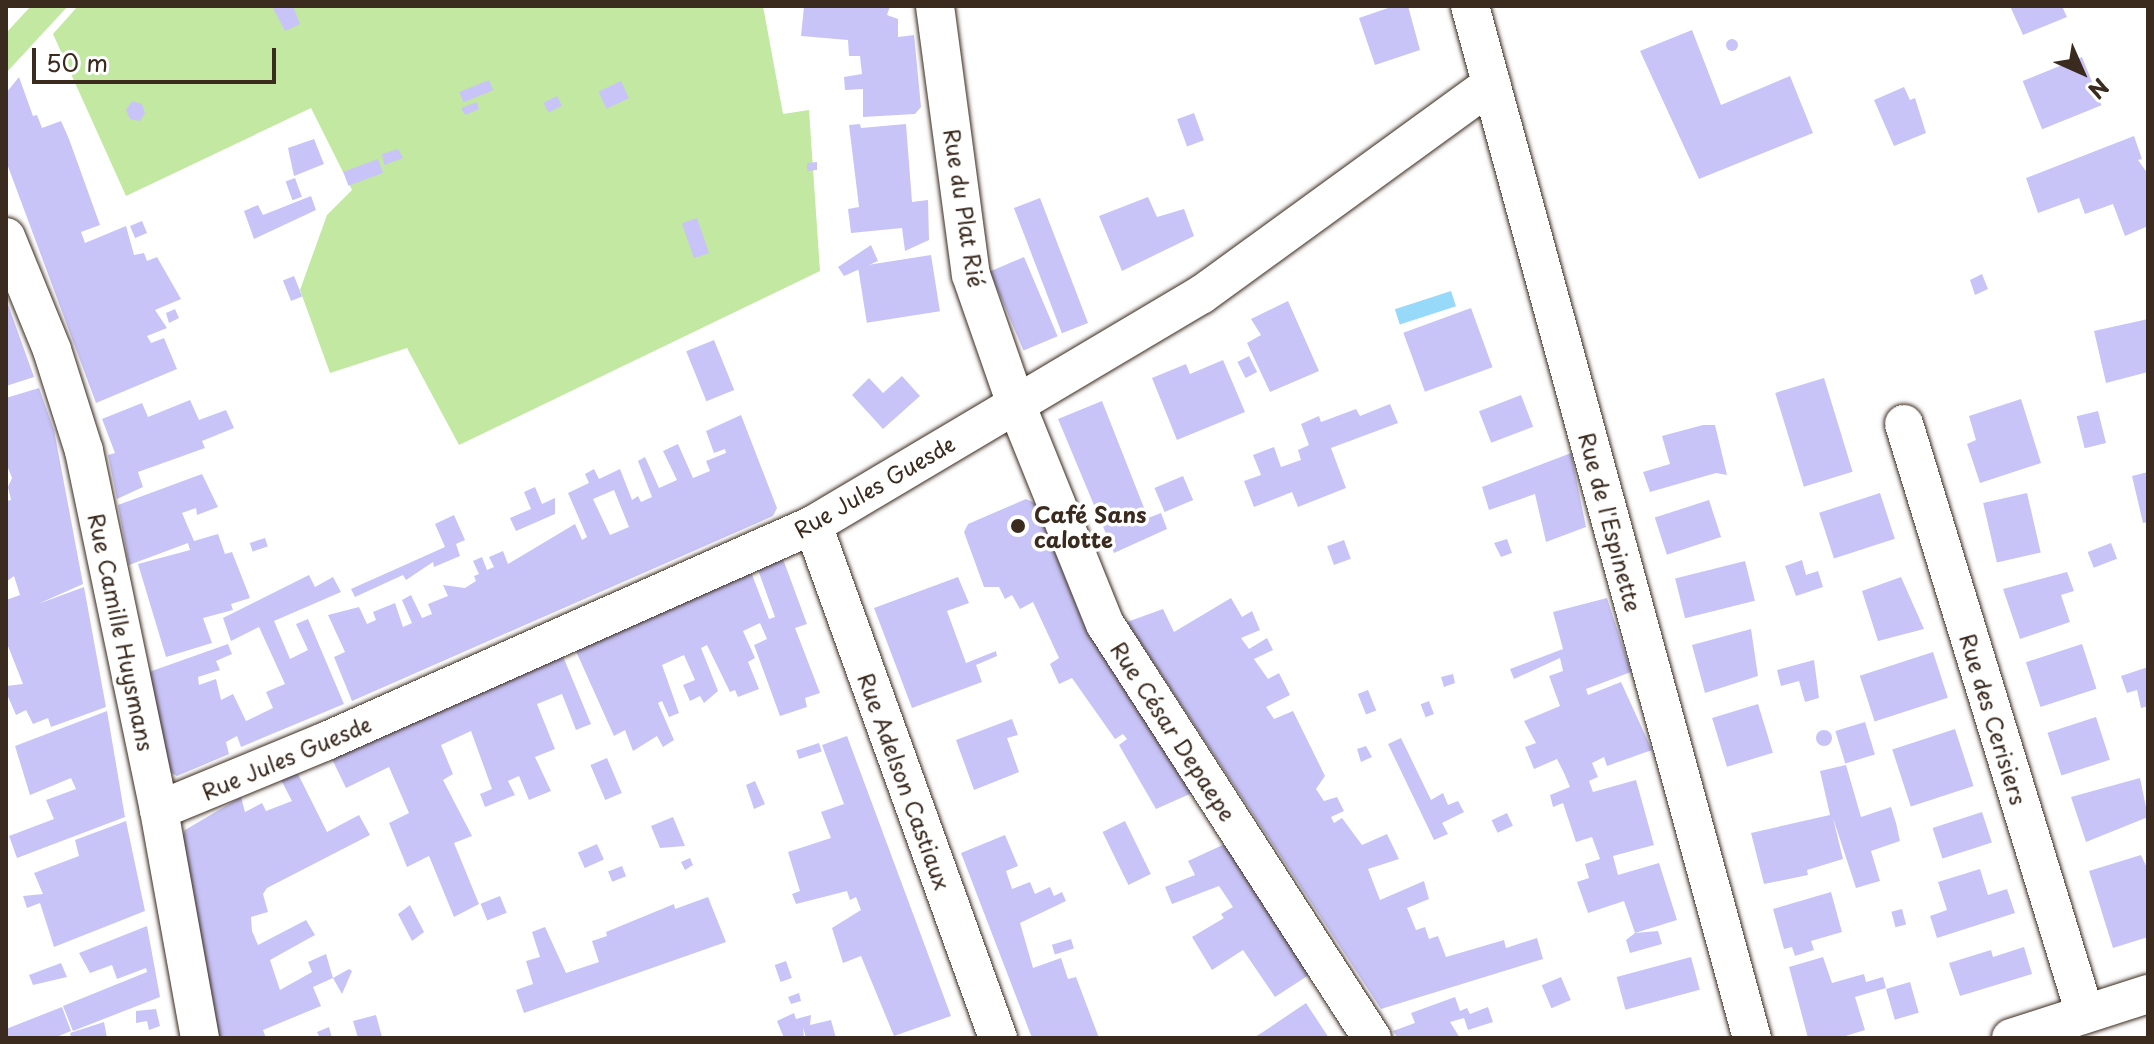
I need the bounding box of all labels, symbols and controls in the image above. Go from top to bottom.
scale bar [36,32,280,82]
north arrow [2042,32,2122,112]
text: 50 m [46,44,108,80]
text: N [2081,71,2117,107]
street label: Rue du Plat Rié [939,125,991,291]
street label: Rue Jules Guesde [787,428,961,544]
street label: Rue de l'Espinette [1574,428,1648,616]
place label: Café Sans calotte [1034,500,1146,552]
street label: Rue Camille Huysmans [84,509,160,755]
marker: Café Sans calotte [1009,517,1027,535]
street label: Rue des Cerisiers [1955,628,2033,810]
street label: Rue César Depaepe [1106,636,1242,826]
street label: Rue Adelson Castiaux [853,668,957,894]
street label: Rue Jules Guesde [196,709,376,805]

